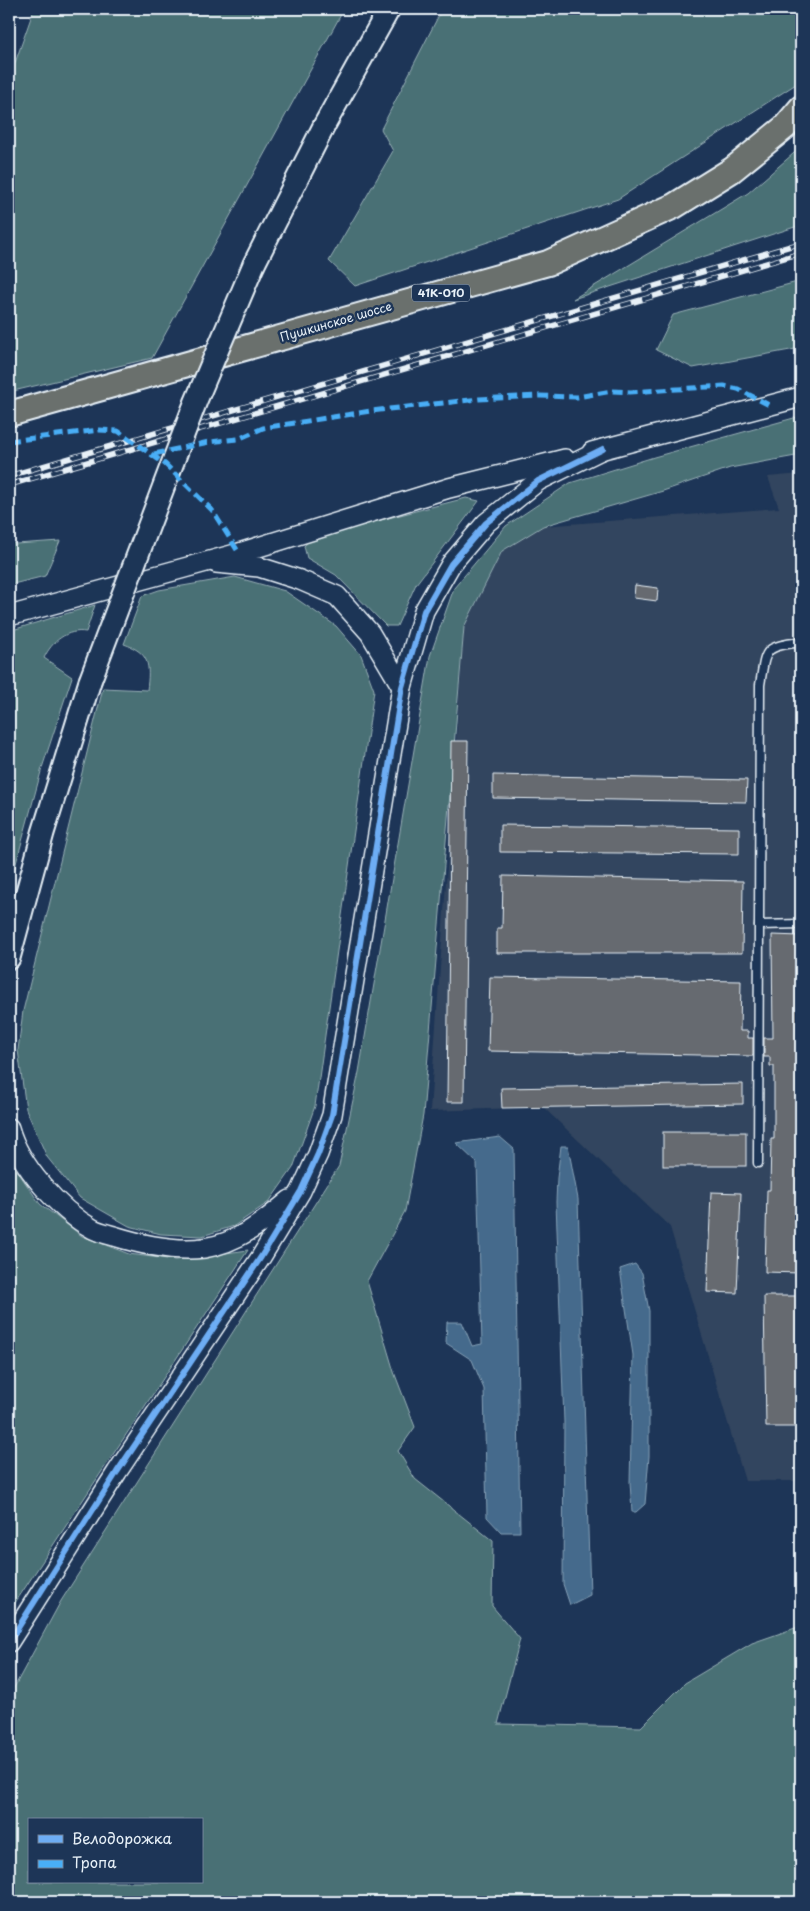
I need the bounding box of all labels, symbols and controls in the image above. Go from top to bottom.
road number: 41К-010 [412,284,470,302]
street label: Пушкинское шоссе [278,296,394,346]
legend [28,1818,202,1884]
text: Велодорожка [72,1826,173,1849]
text: Тропа [72,1850,117,1873]

